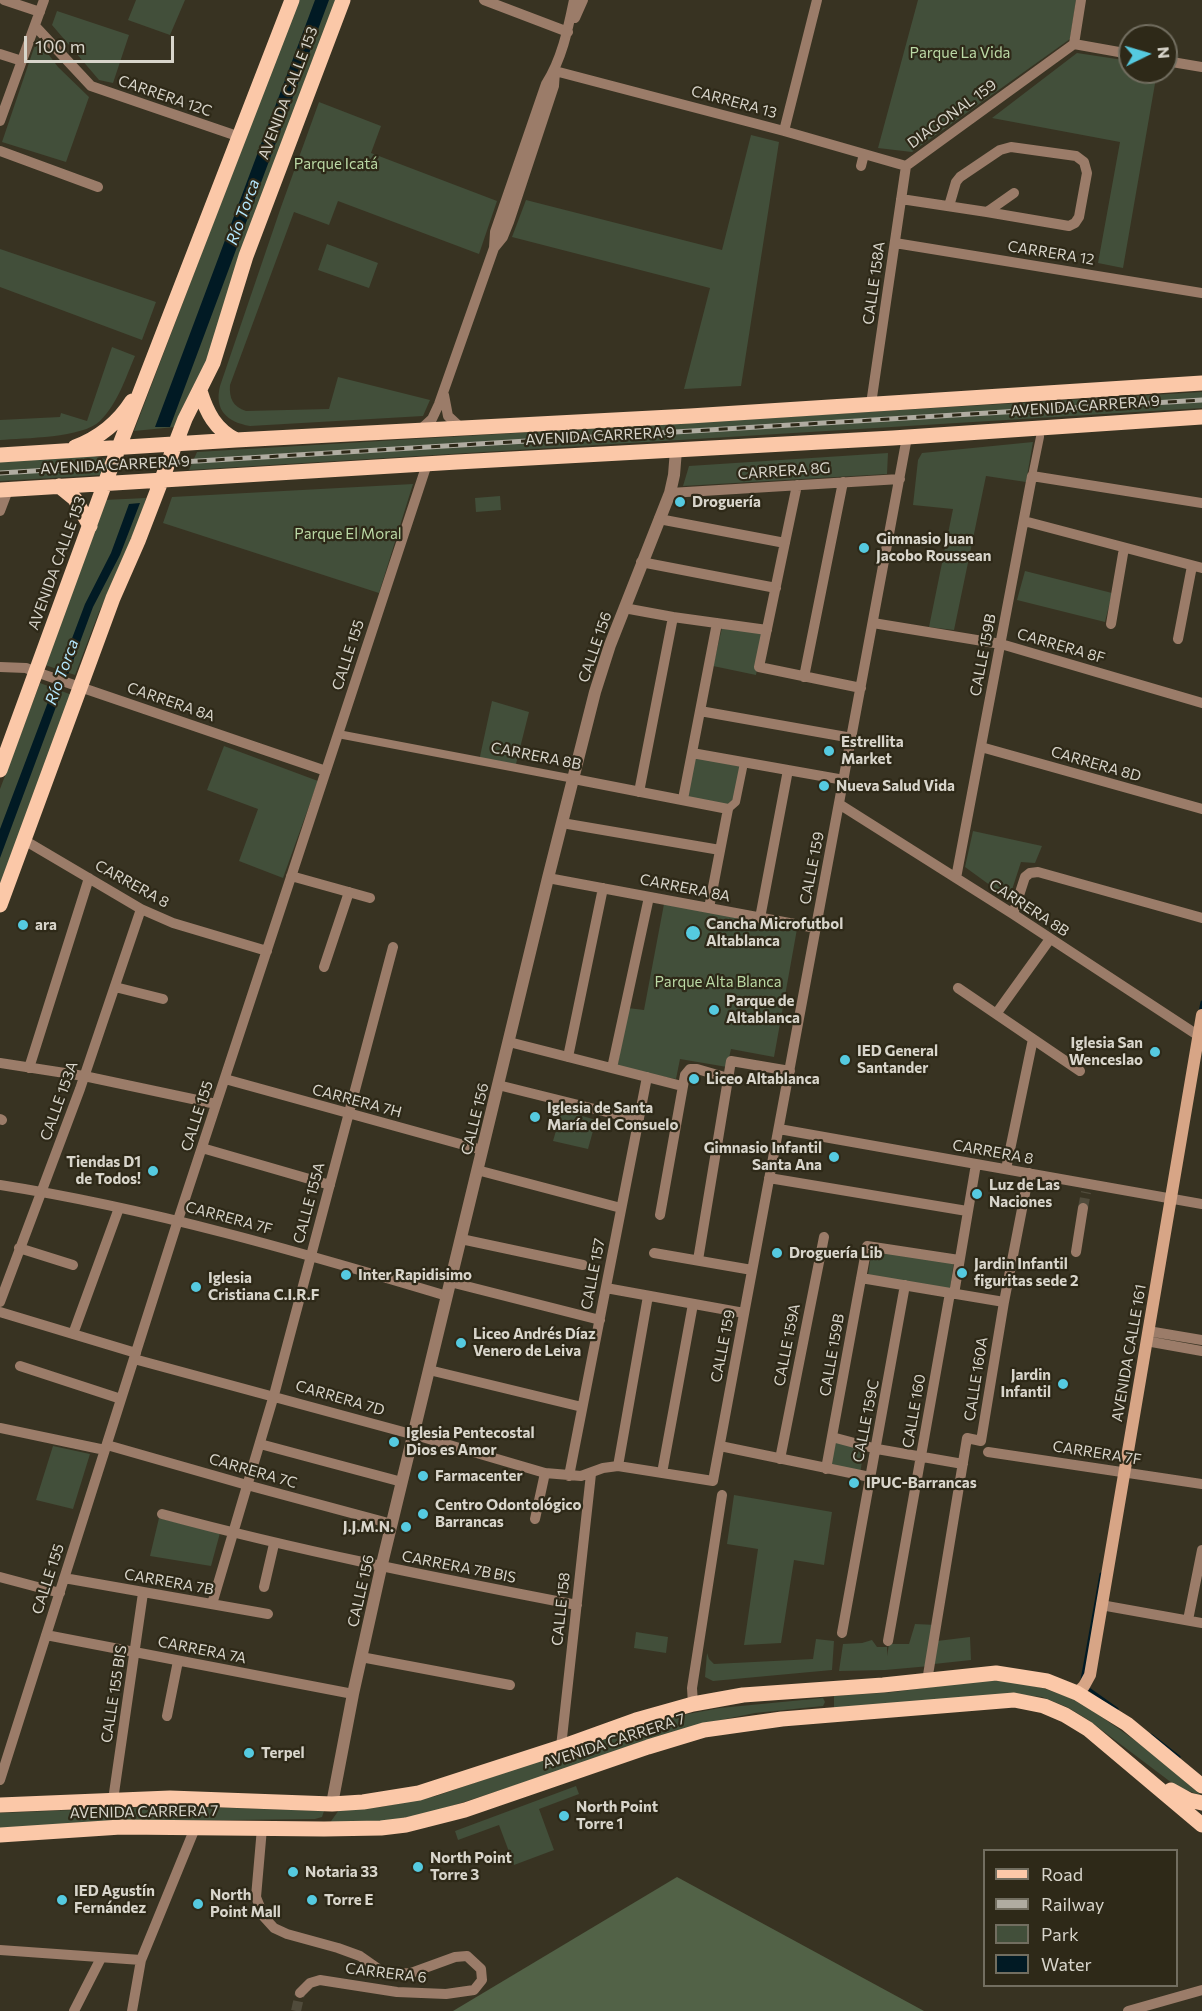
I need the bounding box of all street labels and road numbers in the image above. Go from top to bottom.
street label: AVENIDA CALLE 153 [254,24,322,162]
street label: CARRERA 12C [116,72,214,120]
street label: DIAGONAL 159 [904,76,1000,152]
street label: CARRERA 13 [689,82,779,122]
street label: CARRERA 12 [1006,237,1096,269]
street label: CALLE 158A [859,240,889,326]
street label: AVENIDA CARRERA 9 [1010,392,1160,420]
street label: AVENIDA CARRERA 9 [525,423,675,449]
street label: AVENIDA CARRERA 9 [40,452,190,478]
street label: CARRERA 8G [737,459,831,483]
street label: AVENIDA CALLE 153 [24,494,90,632]
street label: CALLE 156 [574,609,616,685]
street label: CALLE 159B [966,612,1000,698]
street label: CALLE 155 [328,617,368,693]
street label: CARRERA 8F [1015,625,1107,667]
street label: CARRERA 8A [125,679,217,725]
street label: CARRERA 8B [489,738,583,774]
street label: CARRERA 8D [1049,743,1143,785]
street label: CALLE 159 [796,830,828,906]
street label: CARRERA 8 [92,856,172,912]
street label: CARRERA 8A [638,870,732,906]
street label: CARRERA 8B [986,875,1072,941]
street label: CALLE 153A [36,1059,82,1143]
street label: CALLE 155 [177,1078,217,1154]
street label: CARRERA 7H [310,1080,404,1122]
street label: CALLE 156 [457,1081,493,1157]
street label: CARRERA 8 [951,1136,1035,1168]
street label: CALLE 155A [290,1160,328,1246]
street label: CARRERA 7F [183,1198,275,1238]
street label: CALLE 157 [577,1237,609,1311]
street label: AVENIDA CALLE 161 [1108,1283,1150,1423]
street label: CALLE 159A [770,1302,804,1388]
street label: CALLE 159 [707,1308,739,1384]
street label: CALLE 159B [816,1312,848,1398]
street label: CALLE 160A [960,1336,992,1422]
street label: CALLE 160 [899,1373,929,1449]
street label: CARRERA 7D [293,1377,387,1419]
street label: CALLE 159C [849,1378,883,1464]
street label: CARRERA 7F [1051,1437,1143,1469]
street label: CARRERA 7C [207,1450,299,1492]
street label: CALLE 155 [28,1541,68,1617]
street label: CARRERA 7B BIS [400,1547,518,1587]
street label: CALLE 156 [344,1553,378,1629]
street label: CARRERA 7B [123,1565,215,1599]
street label: CALLE 158 [548,1571,574,1647]
street label: CARRERA 7A [156,1633,248,1667]
street label: CALLE 155 BIS [97,1644,131,1744]
street label: AVENIDA CARRERA 7 [541,1709,687,1773]
street label: AVENIDA CARRERA 7 [70,1802,218,1822]
street label: CARRERA 6 [344,1959,428,1987]

